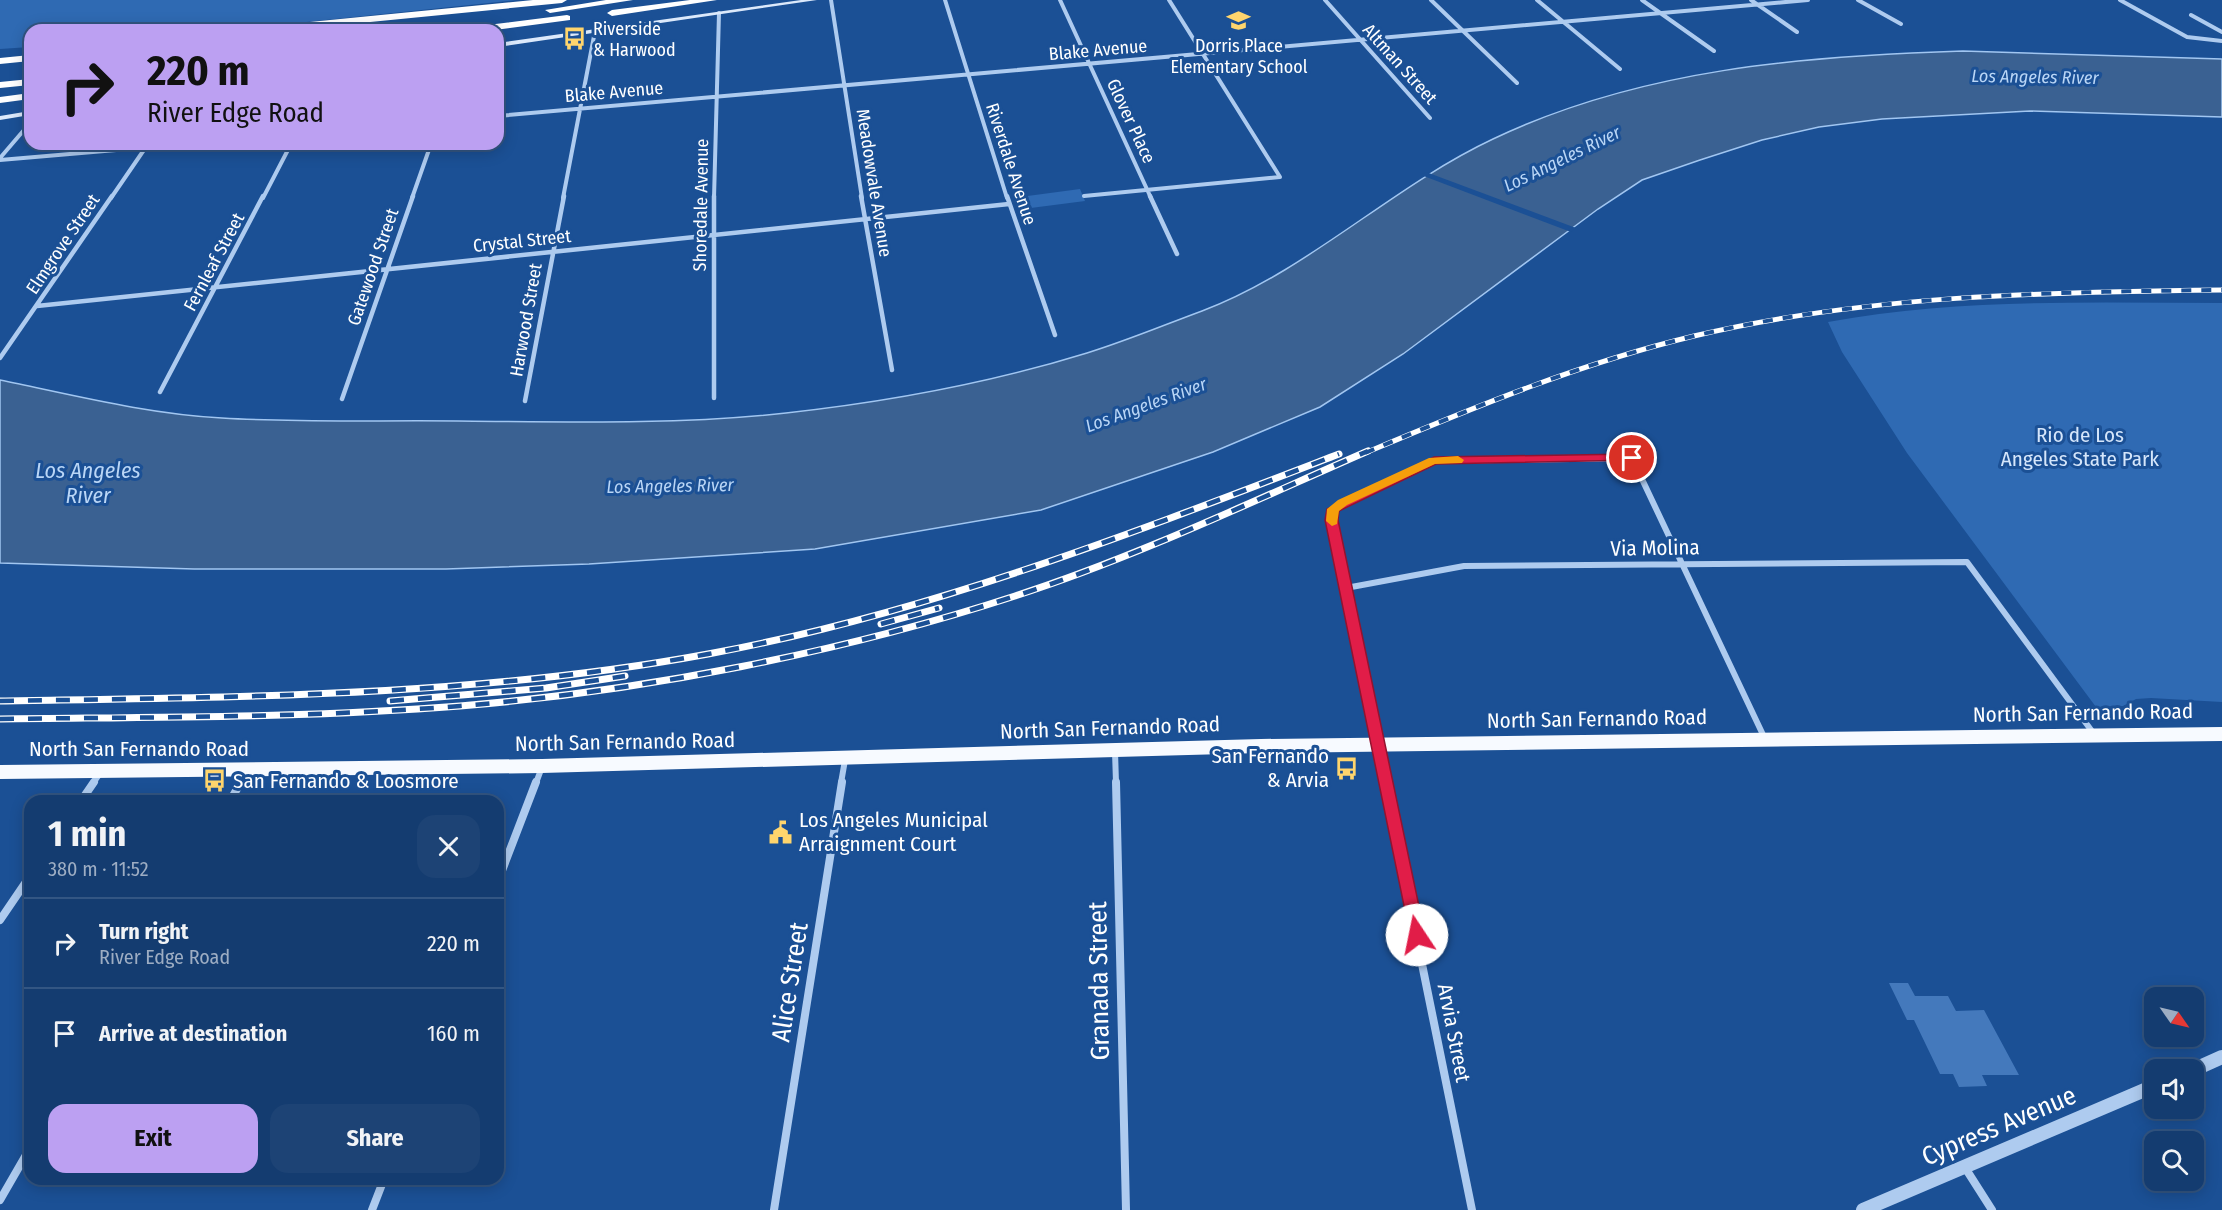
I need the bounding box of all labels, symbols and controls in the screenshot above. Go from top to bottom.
school or university icon: Dorris Place Elementary School [1226,7,1252,33]
place label: Riverside & Harwood [593,18,676,61]
street label: Altman Street [1358,19,1442,109]
bus stop icon: Riverside & Harwood [562,26,588,52]
street label: Blake Avenue [1048,35,1148,65]
place label: Dorris Place Elementary School [1170,35,1308,78]
text: 220 m [147,46,250,96]
icon: right [48,48,126,126]
water label: Los Angeles River [1971,65,2100,89]
street label: Glover Place [1102,75,1160,167]
street label: Blake Avenue [564,77,664,107]
text: River Edge Road [147,97,324,129]
street label: Riverdale Avenue [981,100,1041,228]
street label: Meadowvale Avenue [851,107,897,259]
water label: Los Angeles River [1500,121,1625,197]
street label: Shoredale Avenue [689,138,713,272]
street label: Elmgrove Street [21,190,105,298]
street label: Gatewood Street [343,205,403,329]
street label: Fernleaf Street [179,209,249,315]
street label: Crystal Street [472,225,572,257]
street label: Harwood Street [505,261,547,378]
water label: Los Angeles River [1082,373,1210,437]
park label: Rio de Los Angeles State Park [2001,422,2159,472]
pin [1606,432,1657,483]
icon: arrive [1615,441,1648,474]
water label: Los Angeles River [35,457,141,509]
water label: Los Angeles River [606,474,735,498]
street label: Via Molina [1610,534,1700,562]
street label: North San Fernando Road [1973,698,2193,728]
street label: North San Fernando Road [1487,704,1707,734]
street label: North San Fernando Road [1000,711,1220,745]
street label: North San Fernando Road [515,727,735,757]
street label: North San Fernando Road [29,736,249,762]
place label: San Fernando & Arvia [1211,743,1329,793]
bus stop icon: San Fernando & Arvia [1334,755,1360,781]
bus stop icon: San Fernando & Loosmore [202,768,228,794]
place label: San Fernando & Loosmore [233,768,459,794]
place label: Los Angeles Municipal Arraignment Court [799,807,988,857]
text: 1 min [48,812,126,856]
button: close [417,815,480,878]
public building icon: Los Angeles Municipal Arraignment Court [768,819,794,845]
text: 380 m · 11:52 [48,857,149,881]
street label: Granada Street [1082,901,1116,1061]
position arrow [1385,903,1449,967]
text: Turn right [99,918,188,945]
street label: Alice Street [765,920,815,1044]
icon: right [48,927,81,960]
text: 220 m [427,930,480,957]
text: River Edge Road [99,945,230,969]
street label: Arvia Street [1432,981,1476,1085]
north arrow [2144,987,2204,1047]
map controls [2144,987,2204,1191]
icon: arrive [48,1017,81,1050]
text: Arrive at destination [99,1020,287,1047]
text: 160 m [427,1020,480,1047]
button: sound [2144,1059,2204,1119]
street label: Cypress Avenue [1917,1080,2081,1172]
button: Exit [48,1104,258,1173]
button: Share [270,1104,480,1173]
button: search [2144,1131,2204,1191]

